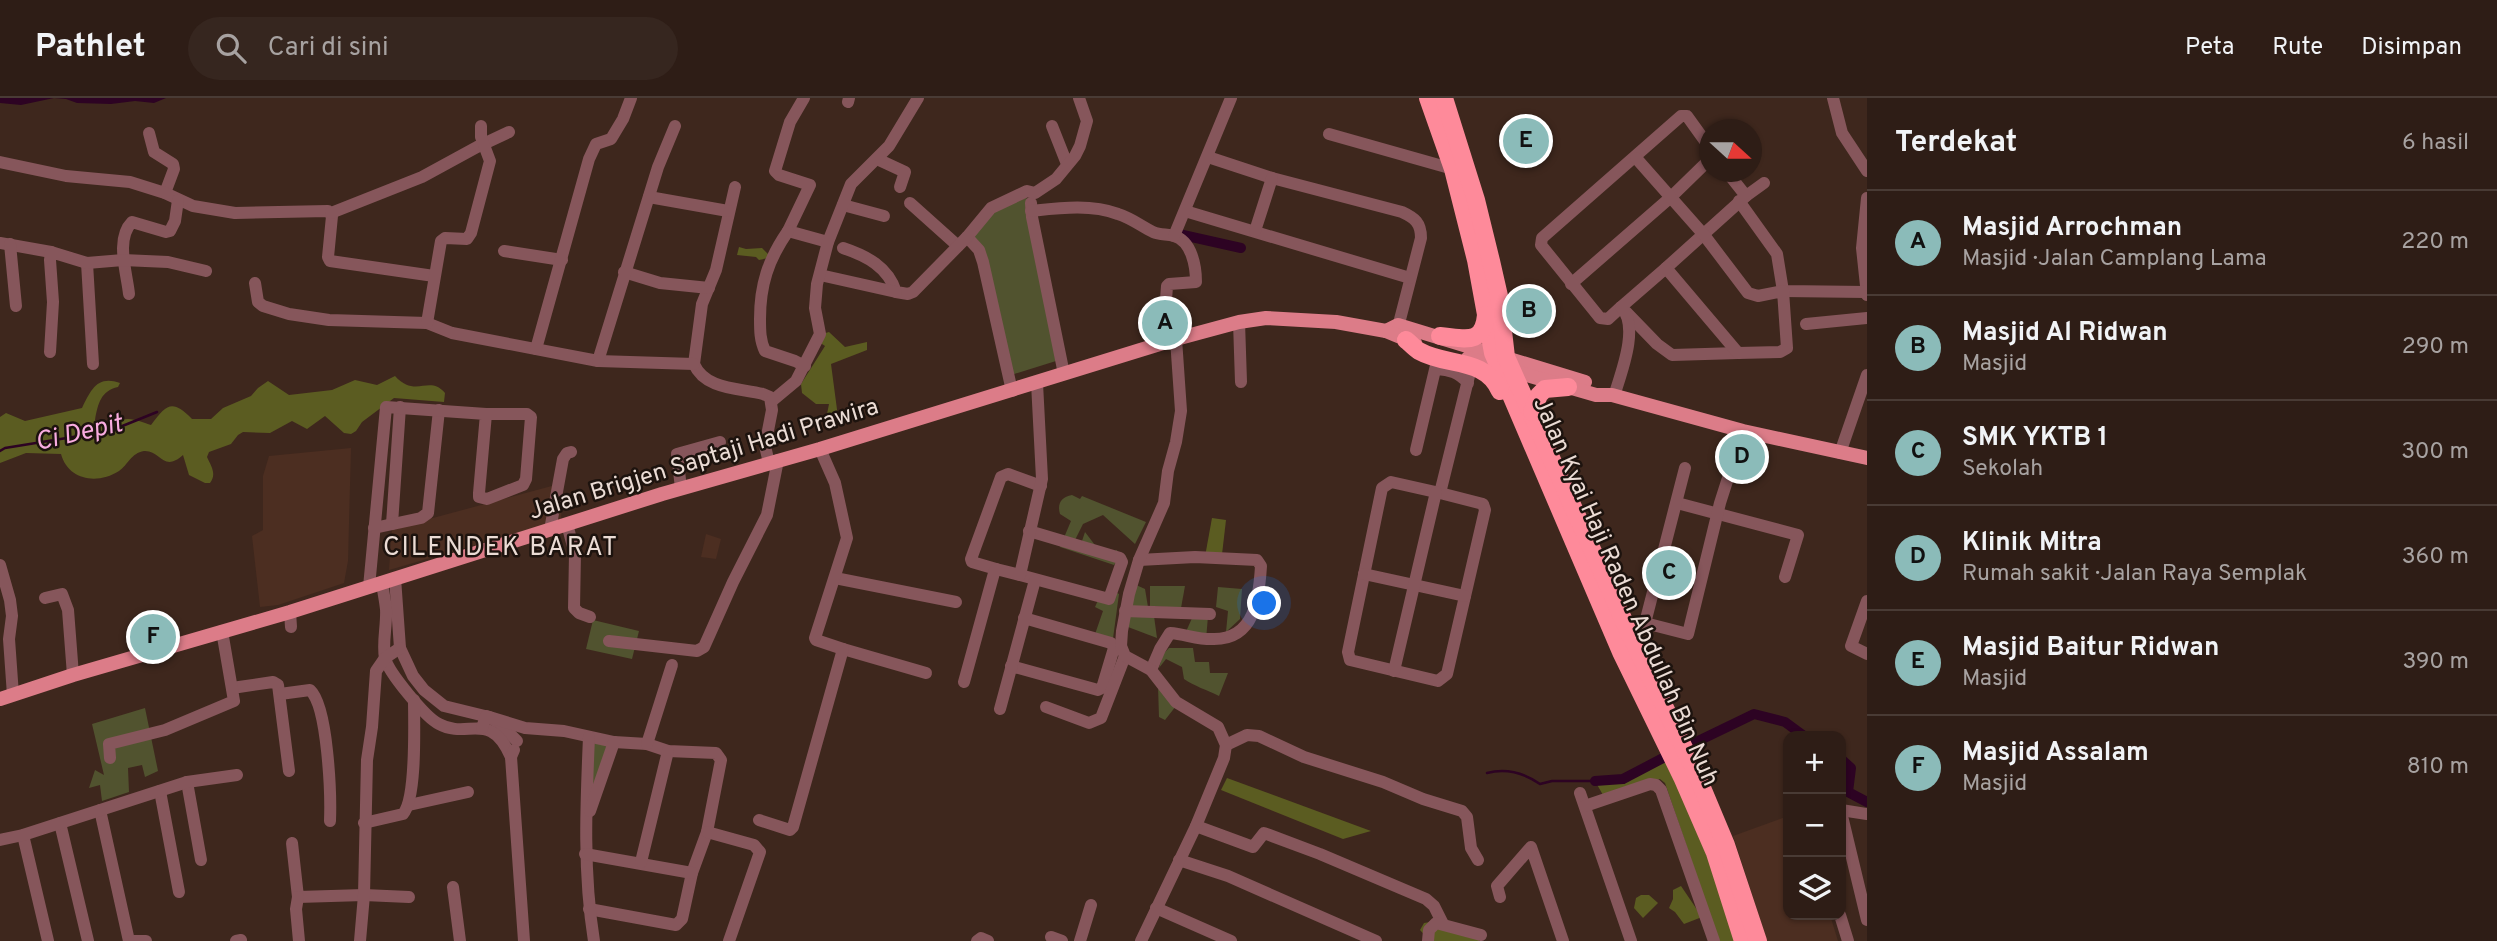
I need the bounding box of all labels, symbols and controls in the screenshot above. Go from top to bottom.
search box [188,17,678,80]
text: Pathlet [35,27,146,69]
icon: search [212,29,250,67]
text: Cari di sini [268,32,389,65]
text: Peta [2185,33,2234,63]
text: Rute [2272,33,2323,63]
text: Disimpan [2361,33,2462,63]
pin: E [1503,115,1549,167]
north arrow [1699,119,1762,182]
text: Terdekat [1895,125,2017,162]
text: 6 hasil [2402,129,2469,158]
text: Masjid Arrochman [1962,212,2182,245]
text: A [1910,228,1926,257]
text: 220 m [2401,228,2469,257]
text: Masjid · Jalan Camplang Lama [1962,245,2267,274]
pin: B [1506,285,1552,337]
pin: A [1142,297,1188,349]
text: Masjid Al Ridwan [1962,317,2168,350]
text: B [1910,333,1926,362]
text: 290 m [2402,333,2469,362]
text: Masjid [1962,350,2027,379]
street label: Jalan Brigjen Saptaji Hadi Prawira [526,392,882,528]
street label: Jalan Kyai Haji Raden Abdullah Bin Nuh [1525,393,1725,791]
water label: Ci Depit [32,408,128,460]
text: SMK YKTB 1 [1962,422,2108,455]
pin: D [1719,431,1765,483]
text: C [1911,438,1925,467]
text: 300 m [2401,438,2469,467]
text: Sekolah [1962,455,2043,484]
text: Klinik Mitra [1962,527,2102,560]
district label: CILENDEK BARAT [383,532,619,565]
text: D [1910,543,1926,572]
text: 360 m [2402,543,2469,572]
pin: C [1646,547,1692,599]
text: Rumah sakit · Jalan Raya Semplak [1962,560,2307,589]
your location [1247,586,1281,620]
pin: F [130,611,176,663]
text: Masjid Baitur Ridwan [1962,632,2219,665]
text: E [1911,648,1925,677]
text: 390 m [2402,648,2469,677]
text: Masjid [1962,665,2027,694]
map controls [1783,731,1846,920]
button: + [1783,731,1846,794]
text: Masjid Assalam [1962,737,2149,770]
text: F [1911,753,1925,782]
text: 810 m [2407,753,2469,782]
text: Masjid [1962,770,2027,799]
button: − [1783,794,1846,857]
button: layers [1783,857,1846,920]

